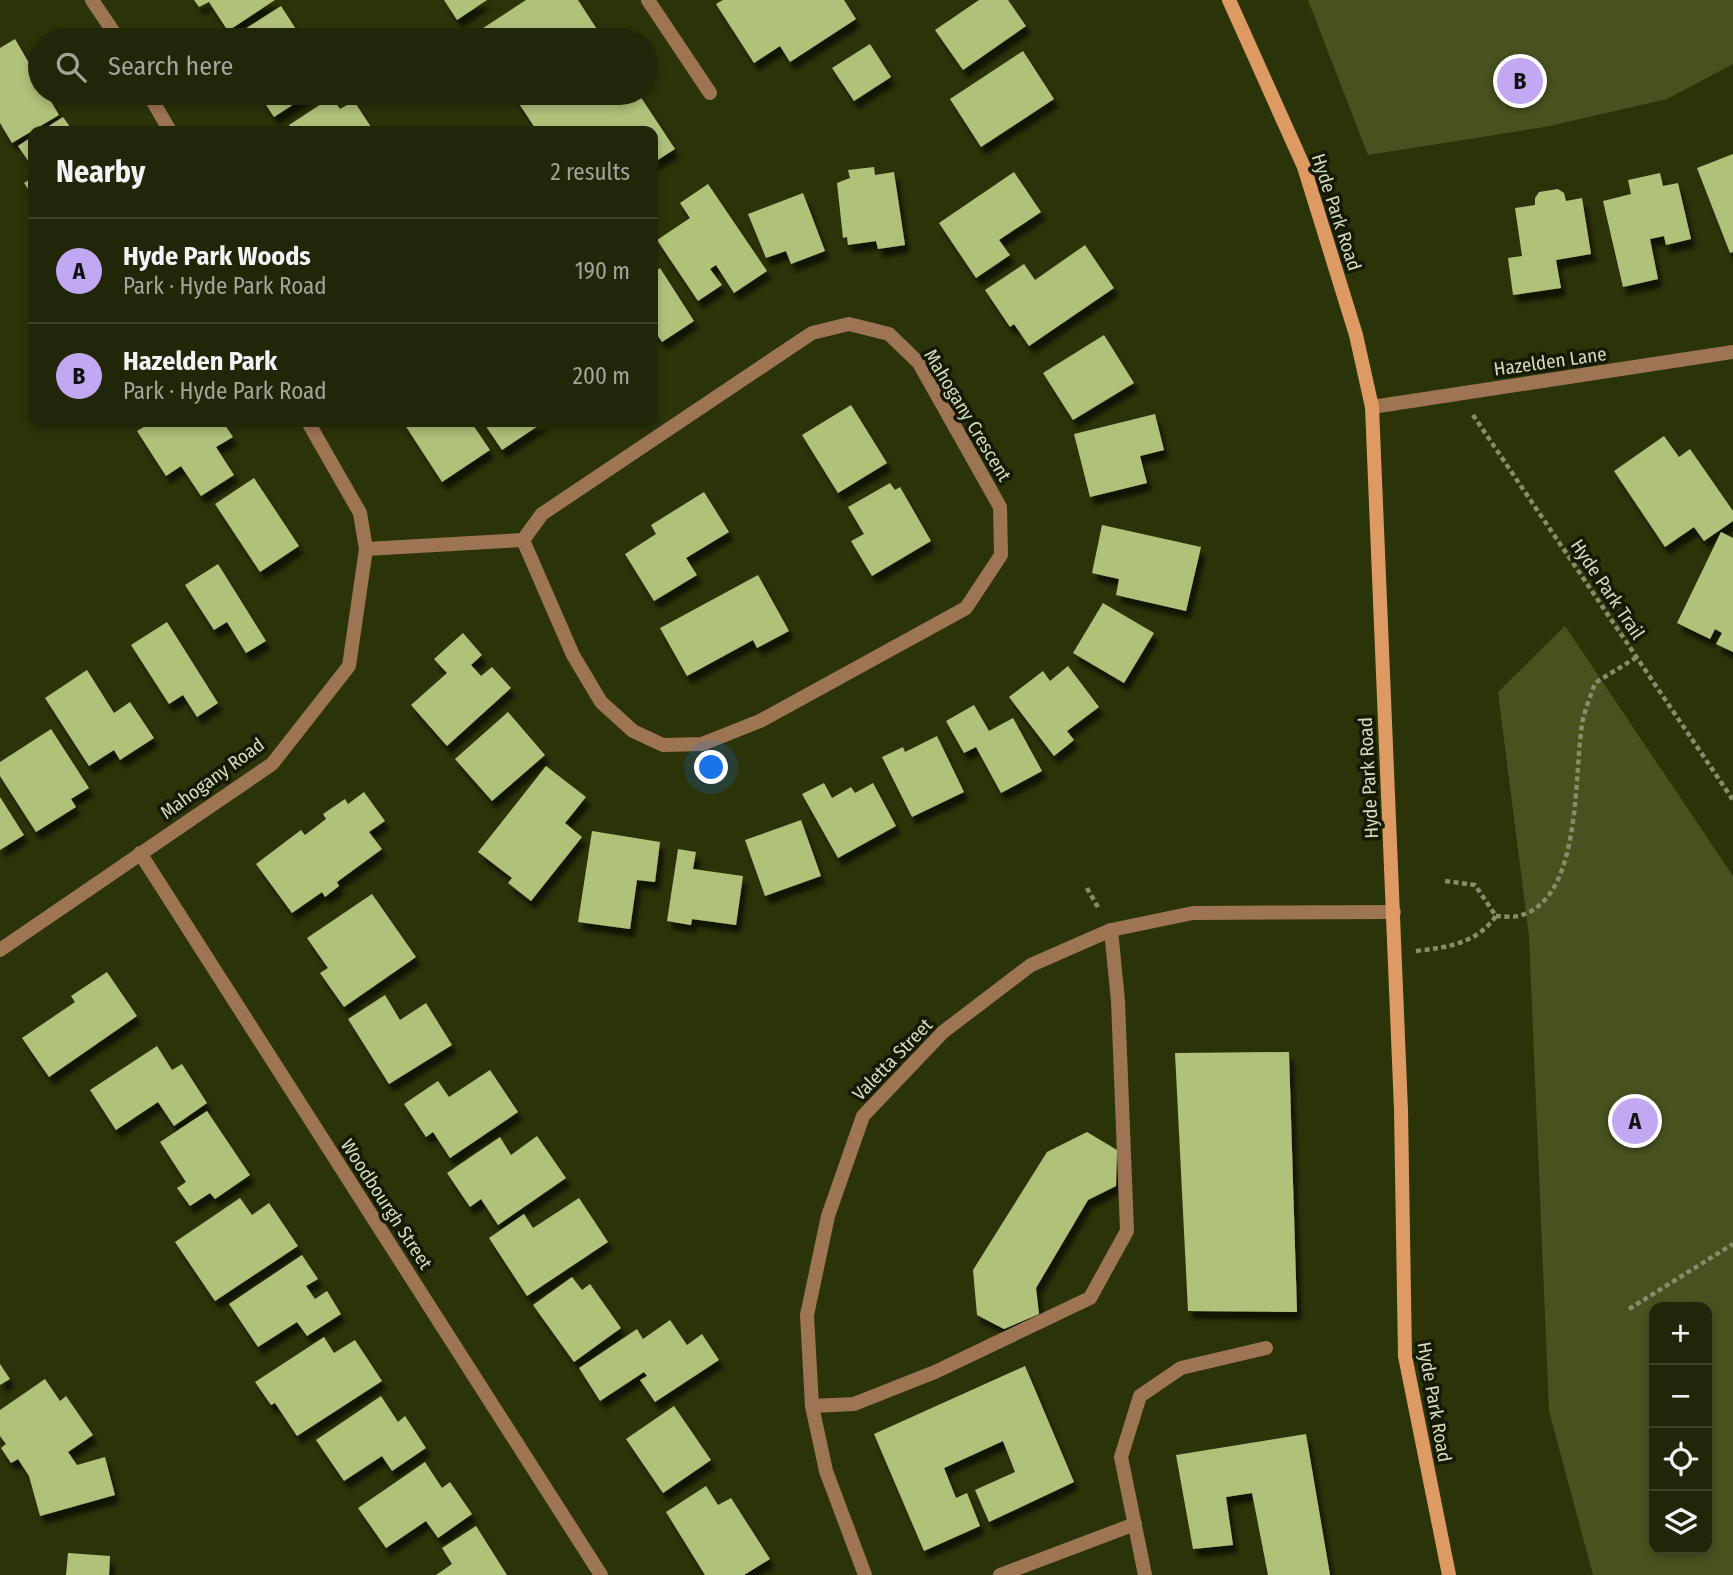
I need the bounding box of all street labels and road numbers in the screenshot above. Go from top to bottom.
street label: Hyde Park Road [1307,151,1366,274]
street label: Hazelden Lane [1492,342,1608,381]
street label: Mahogany Crescent [919,345,1016,486]
street label: Hyde Park Trail [1566,535,1649,644]
street label: Hyde Park Road [1354,717,1383,839]
street label: Mahogany Road [156,733,269,824]
street label: Valetta Street [848,1013,938,1105]
street label: Woodbourgh Street [336,1135,438,1274]
street label: Hyde Park Road [1413,1340,1456,1464]

